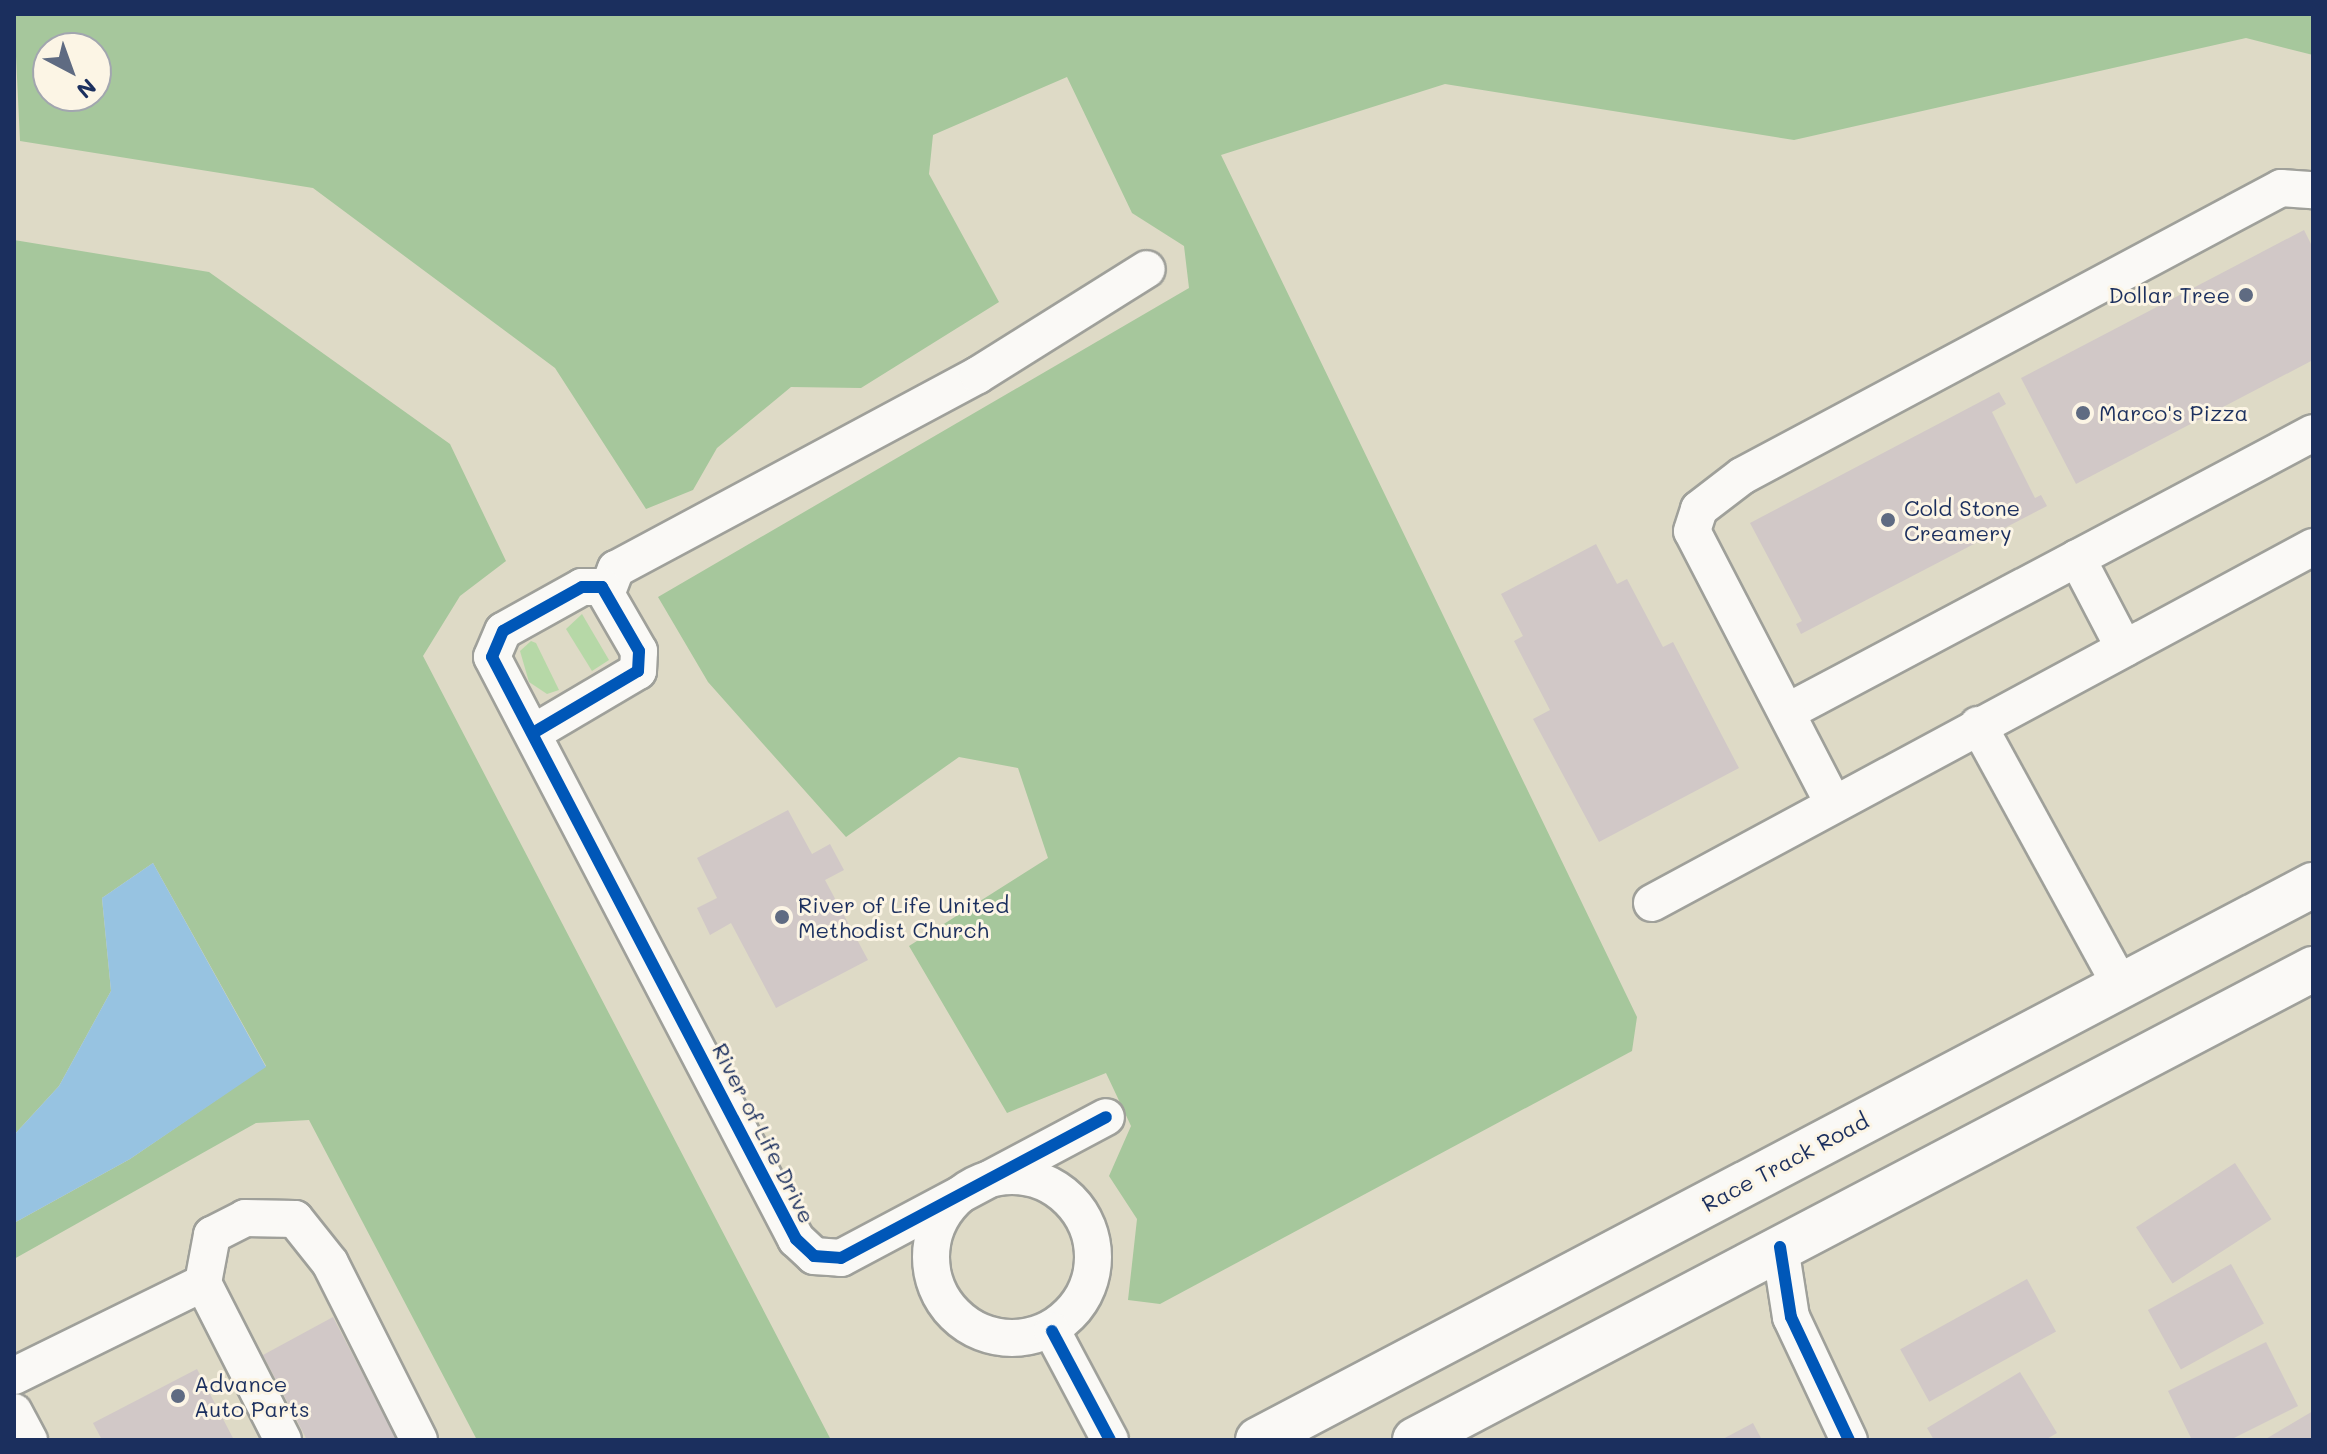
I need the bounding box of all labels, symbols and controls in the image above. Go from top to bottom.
north arrow [32,32,112,112]
text: N [71,73,103,105]
place label: Dollar Tree [2108,282,2230,308]
marker: Dollar Tree [2237,286,2255,304]
place label: Marco's Pizza [2099,400,2248,426]
marker: Marco's Pizza [2074,404,2092,422]
place label: Cold Stone Creamery [1904,494,2020,546]
marker: Cold Stone Creamery [1879,511,1897,529]
place label: River of Life United Methodist Church [798,891,1009,942]
marker: River of Life United Methodist Church [773,908,791,926]
street label: River of Life Drive [707,1039,821,1227]
street label: Race Track Road [1697,1107,1873,1217]
place label: Advance Auto Parts [194,1370,310,1422]
marker: Advance Auto Parts [169,1387,187,1405]

